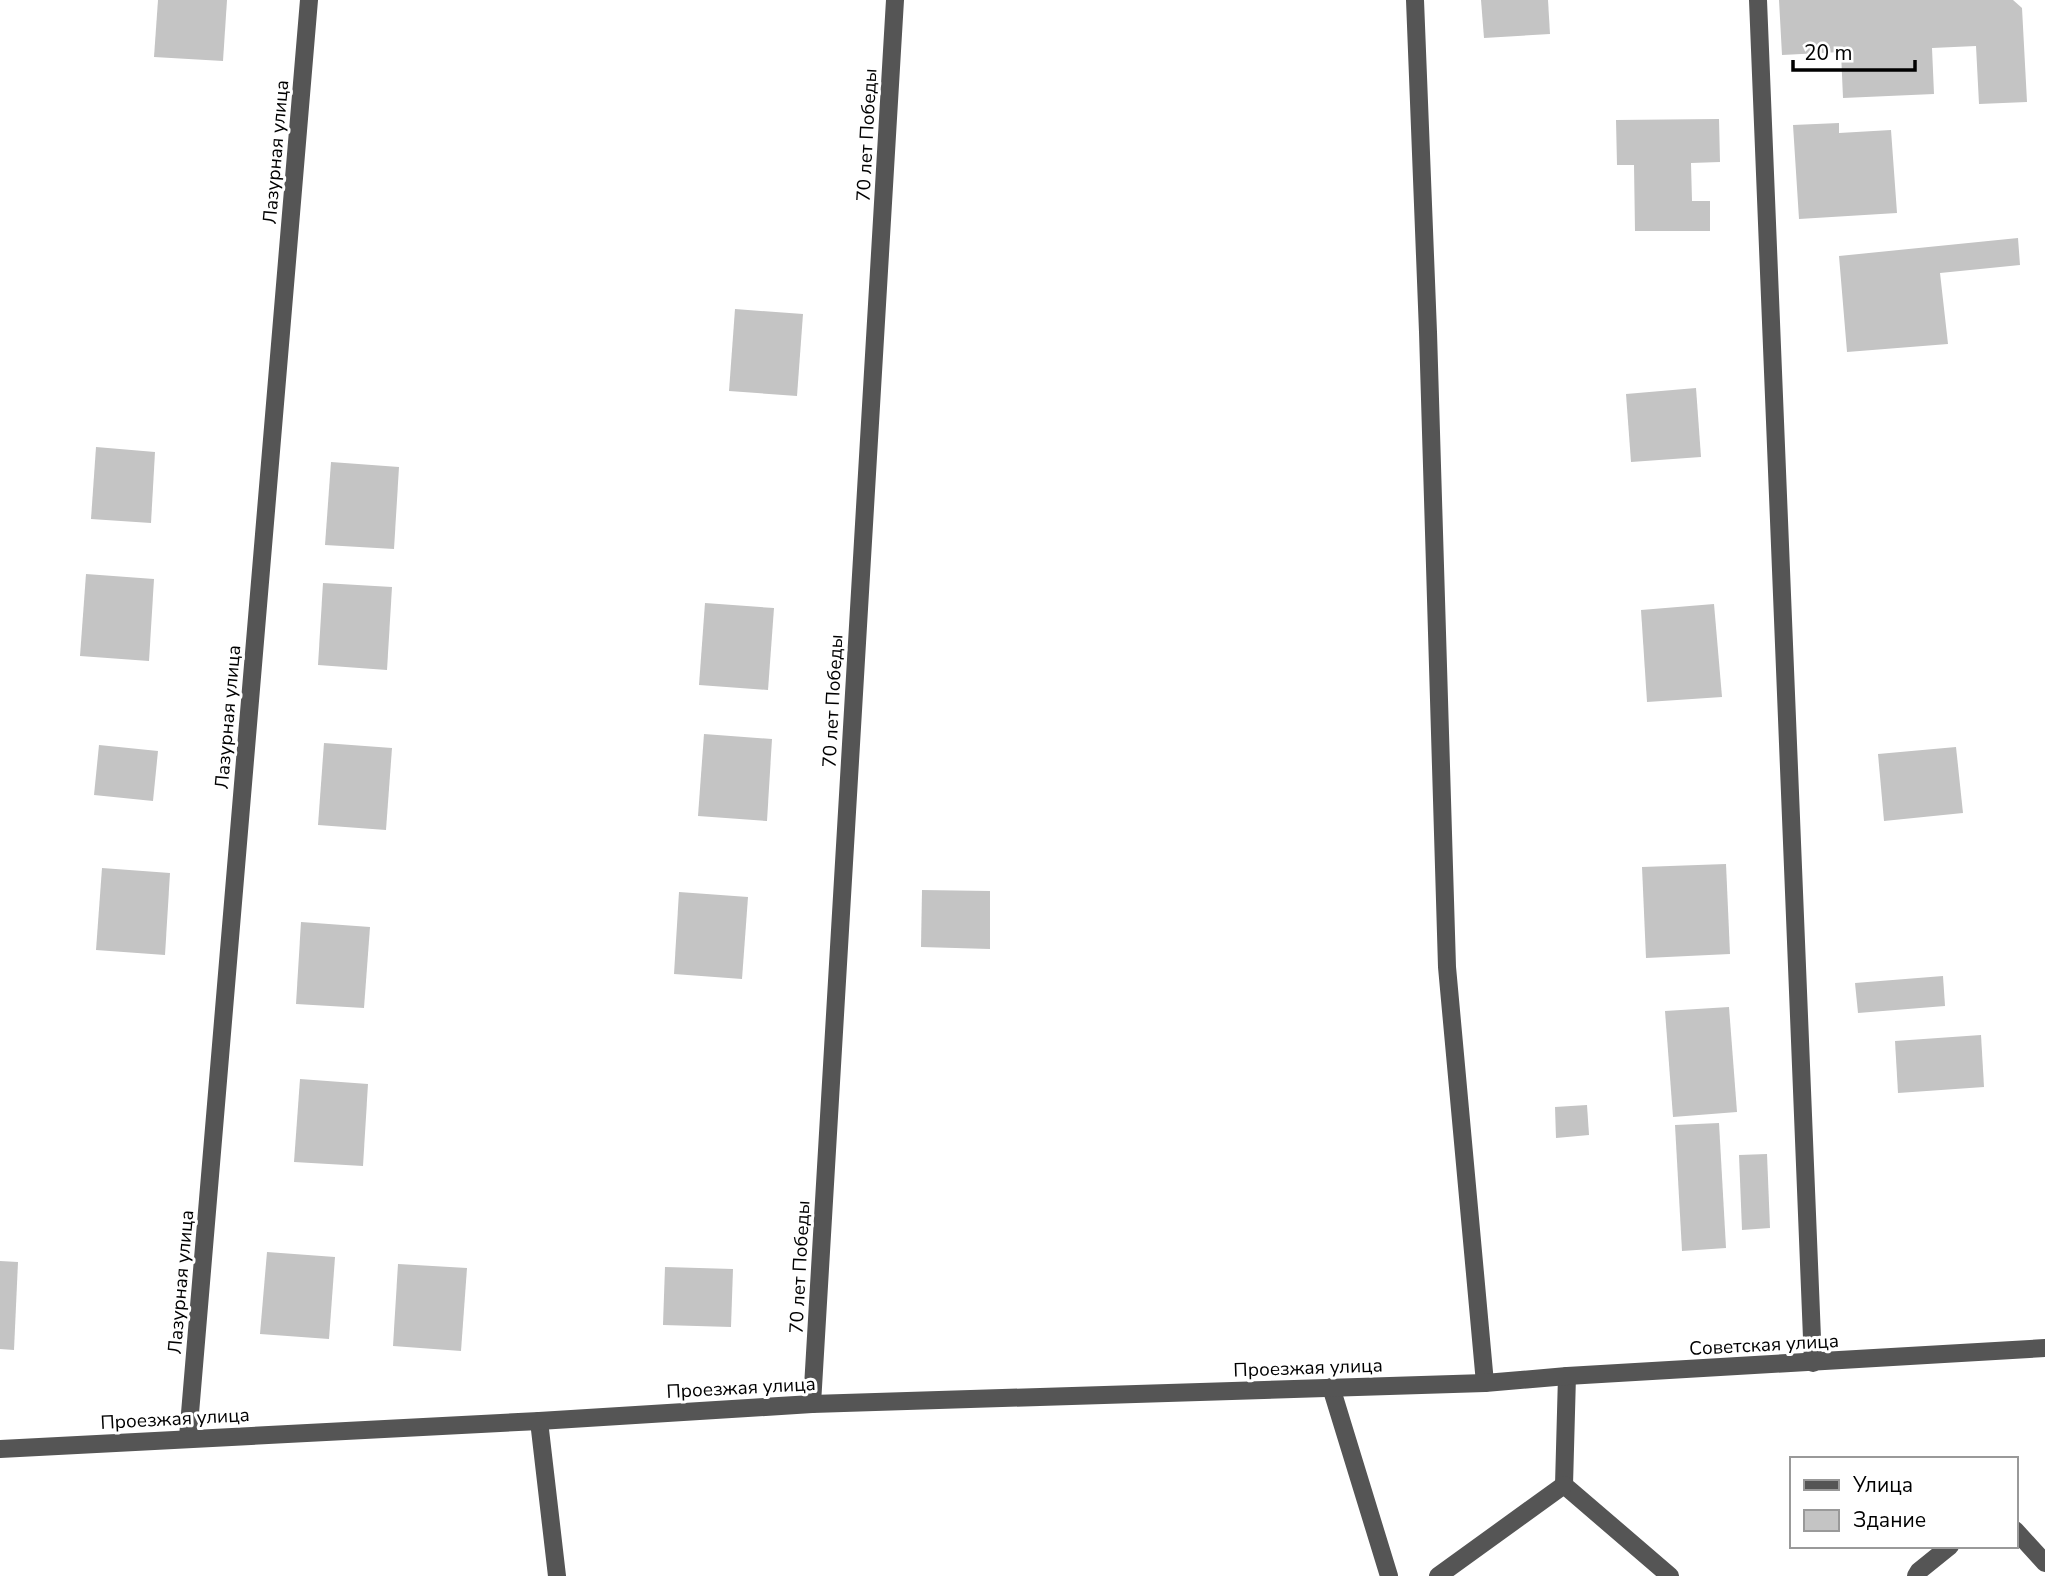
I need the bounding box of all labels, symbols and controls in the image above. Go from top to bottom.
scale bar [1793,28,1916,72]
text: 20 m [1804,39,1853,67]
street label: 70 лет Победы [851,68,883,202]
street label: Лазурная улица [257,79,295,225]
street label: 70 лет Победы [817,634,849,768]
street label: Лазурная улица [209,644,247,790]
street label: 70 лет Победы [784,1200,816,1334]
street label: Лазурная улица [162,1209,200,1355]
street label: Советская улица [1689,1328,1840,1362]
street label: Проезжая улица [1233,1352,1383,1384]
street label: Проезжая улица [666,1371,816,1405]
street label: Проезжая улица [100,1402,250,1436]
legend [1790,1457,2017,1548]
text: Улица [1852,1471,1913,1499]
text: Здание [1853,1506,1926,1534]

